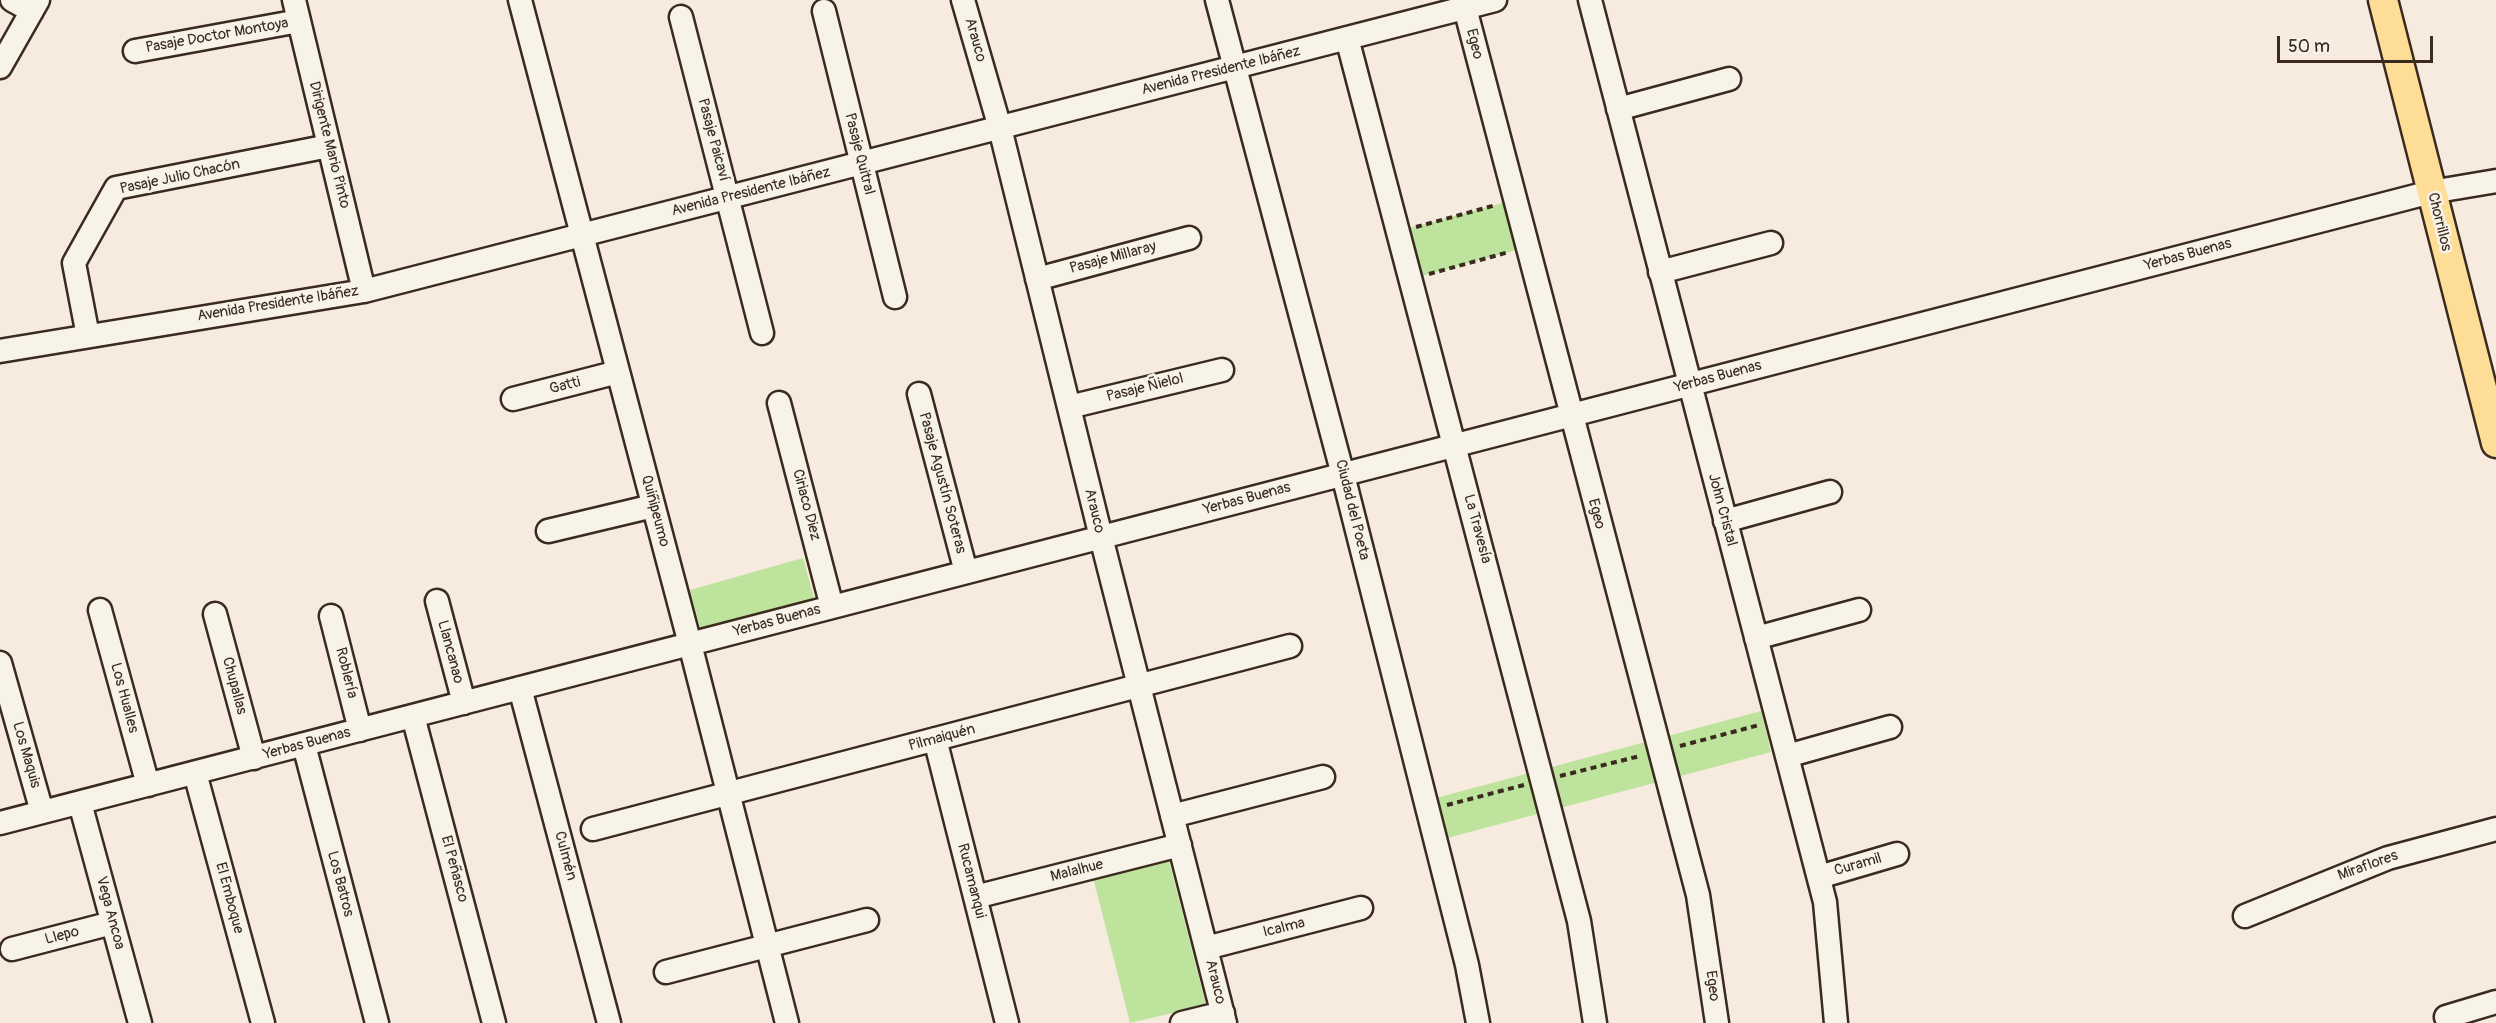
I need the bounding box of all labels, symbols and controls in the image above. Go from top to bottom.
street label: Pasaje Doctor Montoya [144,15,290,57]
street label: Arauco [960,16,990,64]
scale bar [2280,24,2436,62]
street label: Egeo [1462,27,1486,61]
text: 50 m [2288,35,2330,58]
street label: Avenida Presidente Ibáñez [1140,43,1302,99]
street label: Dirigente Mario Pinto [305,80,353,210]
street label: Pasaje Paicaví [693,96,733,184]
street label: Pasaje Quitral [840,111,878,197]
street label: Pasaje Julio Chacón [118,155,242,199]
street label: Avenida Presidente Ibáñez [670,164,832,220]
street label: Chorrillos [2423,191,2455,253]
street label: Yerbas Buenas [2142,235,2234,275]
street label: Pasaje Millaray [1068,238,1158,278]
street label: Avenida Presidente Ibáñez [196,282,360,326]
street label: Yerbas Buenas [1672,357,1764,397]
street label: Pasaje Ñielol [1105,370,1185,406]
street label: Gatti [548,373,582,399]
street label: Pasaje Agustín Soteras [915,411,969,555]
street label: Ciudad del Poeta [1331,458,1373,562]
street label: Ciriaco Diez [788,467,824,543]
street label: John Cristal [1704,472,1740,548]
street label: Quiñipeumo [637,473,673,549]
street label: Yerbas Buenas [1201,479,1293,519]
street label: Arauco [1080,487,1108,535]
street label: La Travesía [1459,492,1495,566]
street label: Egeo [1583,497,1609,531]
street label: Yerbas Buenas [731,601,823,641]
street label: Llancanao [433,618,467,686]
street label: Roblería [331,646,361,700]
street label: Chupallas [218,655,250,717]
street label: Los Hualles [106,661,142,735]
street label: Los Maquis [8,720,44,790]
street label: Pilmaiquén [907,720,977,756]
street label: Yerbas Buenas [261,724,353,764]
street label: Culmén [550,829,580,883]
street label: El Peñasco [436,834,472,904]
street label: Rucamanqui [953,842,989,920]
street label: Miraflores [2335,847,2401,885]
street label: Los Batros [323,849,357,919]
street label: Curamil [1832,850,1884,880]
street label: Malalhue [1049,856,1105,886]
street label: El Emboque [211,860,247,936]
street label: Vega Ancoa [92,874,128,952]
street label: Icalma [1261,914,1307,942]
street label: Llepo [43,923,81,949]
street label: Arauco [1201,958,1229,1006]
street label: Egeo [1701,969,1723,1003]

